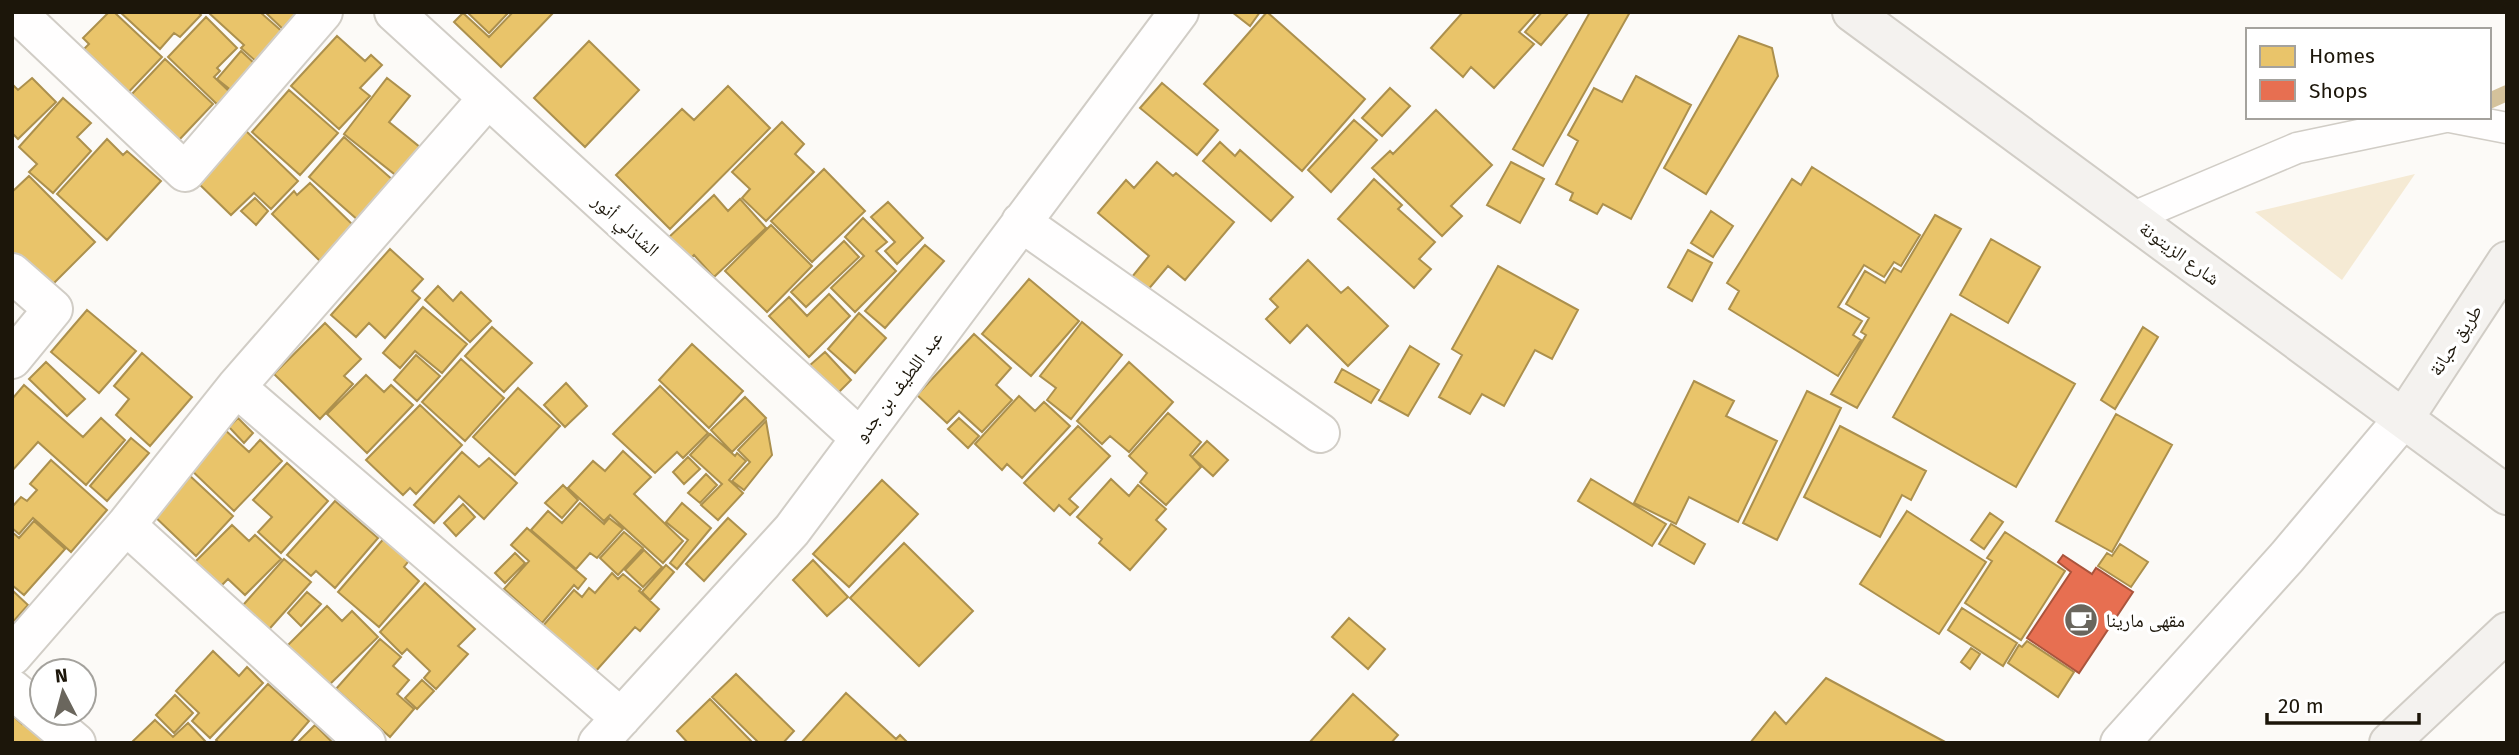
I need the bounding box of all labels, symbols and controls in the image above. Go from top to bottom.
legend [2246,28,2491,119]
text: Homes [2309,43,2375,69]
text: Shops [2309,78,2367,104]
street label: الشاذلي أنور [584,189,664,264]
street label: شارع الزيتونة [2135,217,2224,290]
street label: طريق حبانة [2424,300,2487,380]
street label: عبد اللطيف بن جدو [849,326,948,446]
cafe icon: مقهى مارينا [2062,601,2100,639]
place label: مقهى مارينا [2106,609,2185,632]
north arrow [28,657,98,727]
text: N [54,663,69,688]
scale bar [2267,682,2419,726]
text: 20 m [2278,693,2324,719]

